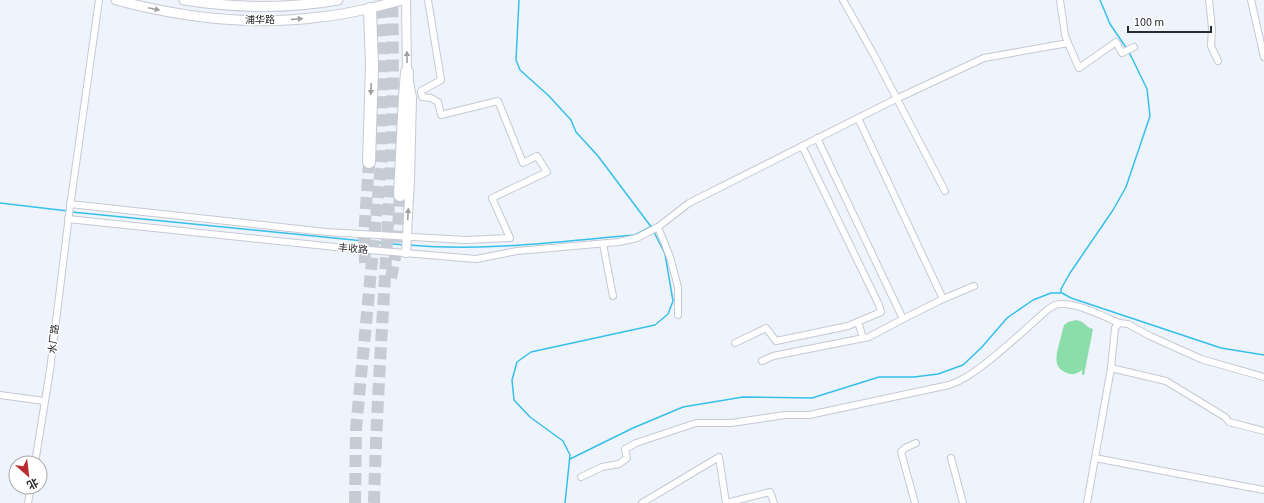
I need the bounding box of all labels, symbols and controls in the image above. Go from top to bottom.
one-way arrow [148,7,160,13]
scale bar [1128,8,1211,34]
street label: 浦华路 [245,13,275,27]
text: 100 m [1134,14,1164,31]
one-way arrow [291,16,303,23]
one-way arrow [404,50,410,63]
one-way arrow [368,83,375,95]
one-way arrow [405,208,412,220]
street label: 丰收路 [337,241,369,257]
street label: 水厂路 [45,323,63,355]
north arrow [8,455,48,495]
text: 北 [24,474,41,493]

